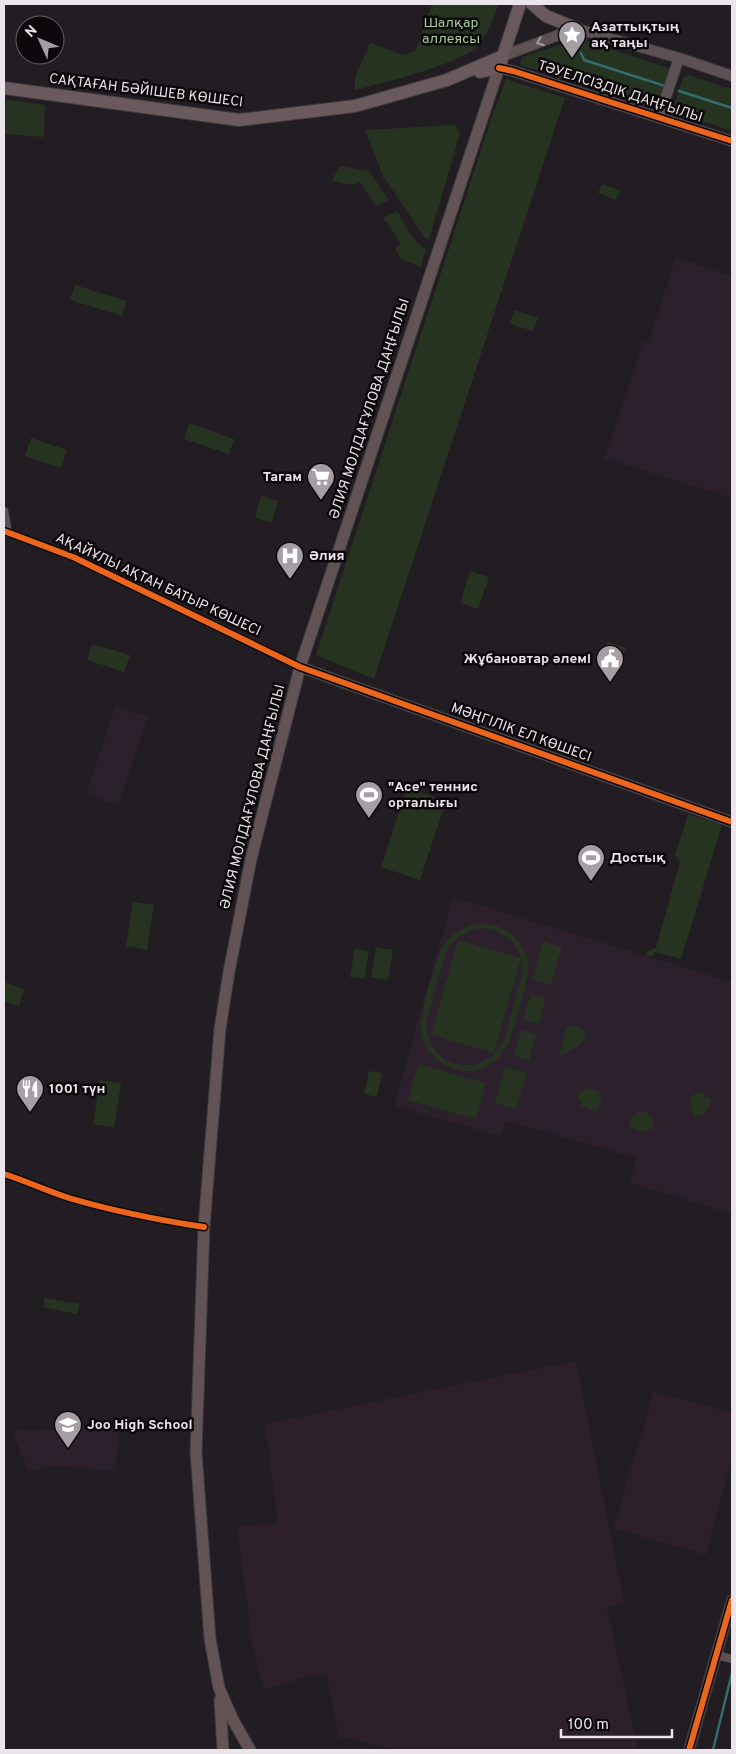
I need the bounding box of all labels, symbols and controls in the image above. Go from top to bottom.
north arrow [15,15,65,65]
park label: Шалқар аллеясы [422,15,480,48]
place label: Азаттықтың ақ таңы [591,19,680,52]
place icon: Азаттықтың ақ таңы [557,20,587,59]
text: N [22,22,41,42]
one-way arrow [536,35,545,46]
street label: ТӘУЕЛСІЗДІК ДАҢҒЫЛЫ [535,57,705,127]
street label: САҚТАҒАН БӘЙІШЕВ КӨШЕСІ [48,70,244,111]
street label: ӘЛИЯ МОЛДАҒҰЛОВА ДАҢҒЫЛЫ [326,296,414,522]
supermarket icon: Тагам [306,462,336,501]
place label: Тагам [263,469,302,486]
street label: АҚАЙҰЛЫ АҚТАН БАТЫР КӨШЕСІ [53,529,264,640]
hospital icon: Әлия [275,541,305,580]
place label: Әлия [309,548,345,565]
public building icon: Жұбановтар әлемі [595,644,625,683]
place label: Жұбановтар әлемі [464,651,591,668]
street label: ӘЛИЯ МОЛДАҒҰЛОВА ДАҢҒЫЛЫ [217,683,289,911]
street label: МӘҢГІЛІК ЕЛ КӨШЕСІ [448,700,594,766]
place label: "Ace" теннис орталығы [388,779,478,812]
sports icon: "Ace" теннис орталығы [354,780,384,819]
sports icon: Достық [576,843,606,882]
place label: Достық [610,850,666,867]
restaurant icon: 1001 түн [15,1074,45,1113]
place label: 1001 түн [49,1081,106,1098]
school or university icon: Joo High School [53,1410,83,1449]
place label: Joo High School [87,1417,192,1434]
scale bar [561,1706,672,1738]
text: 100 m [568,1716,609,1735]

